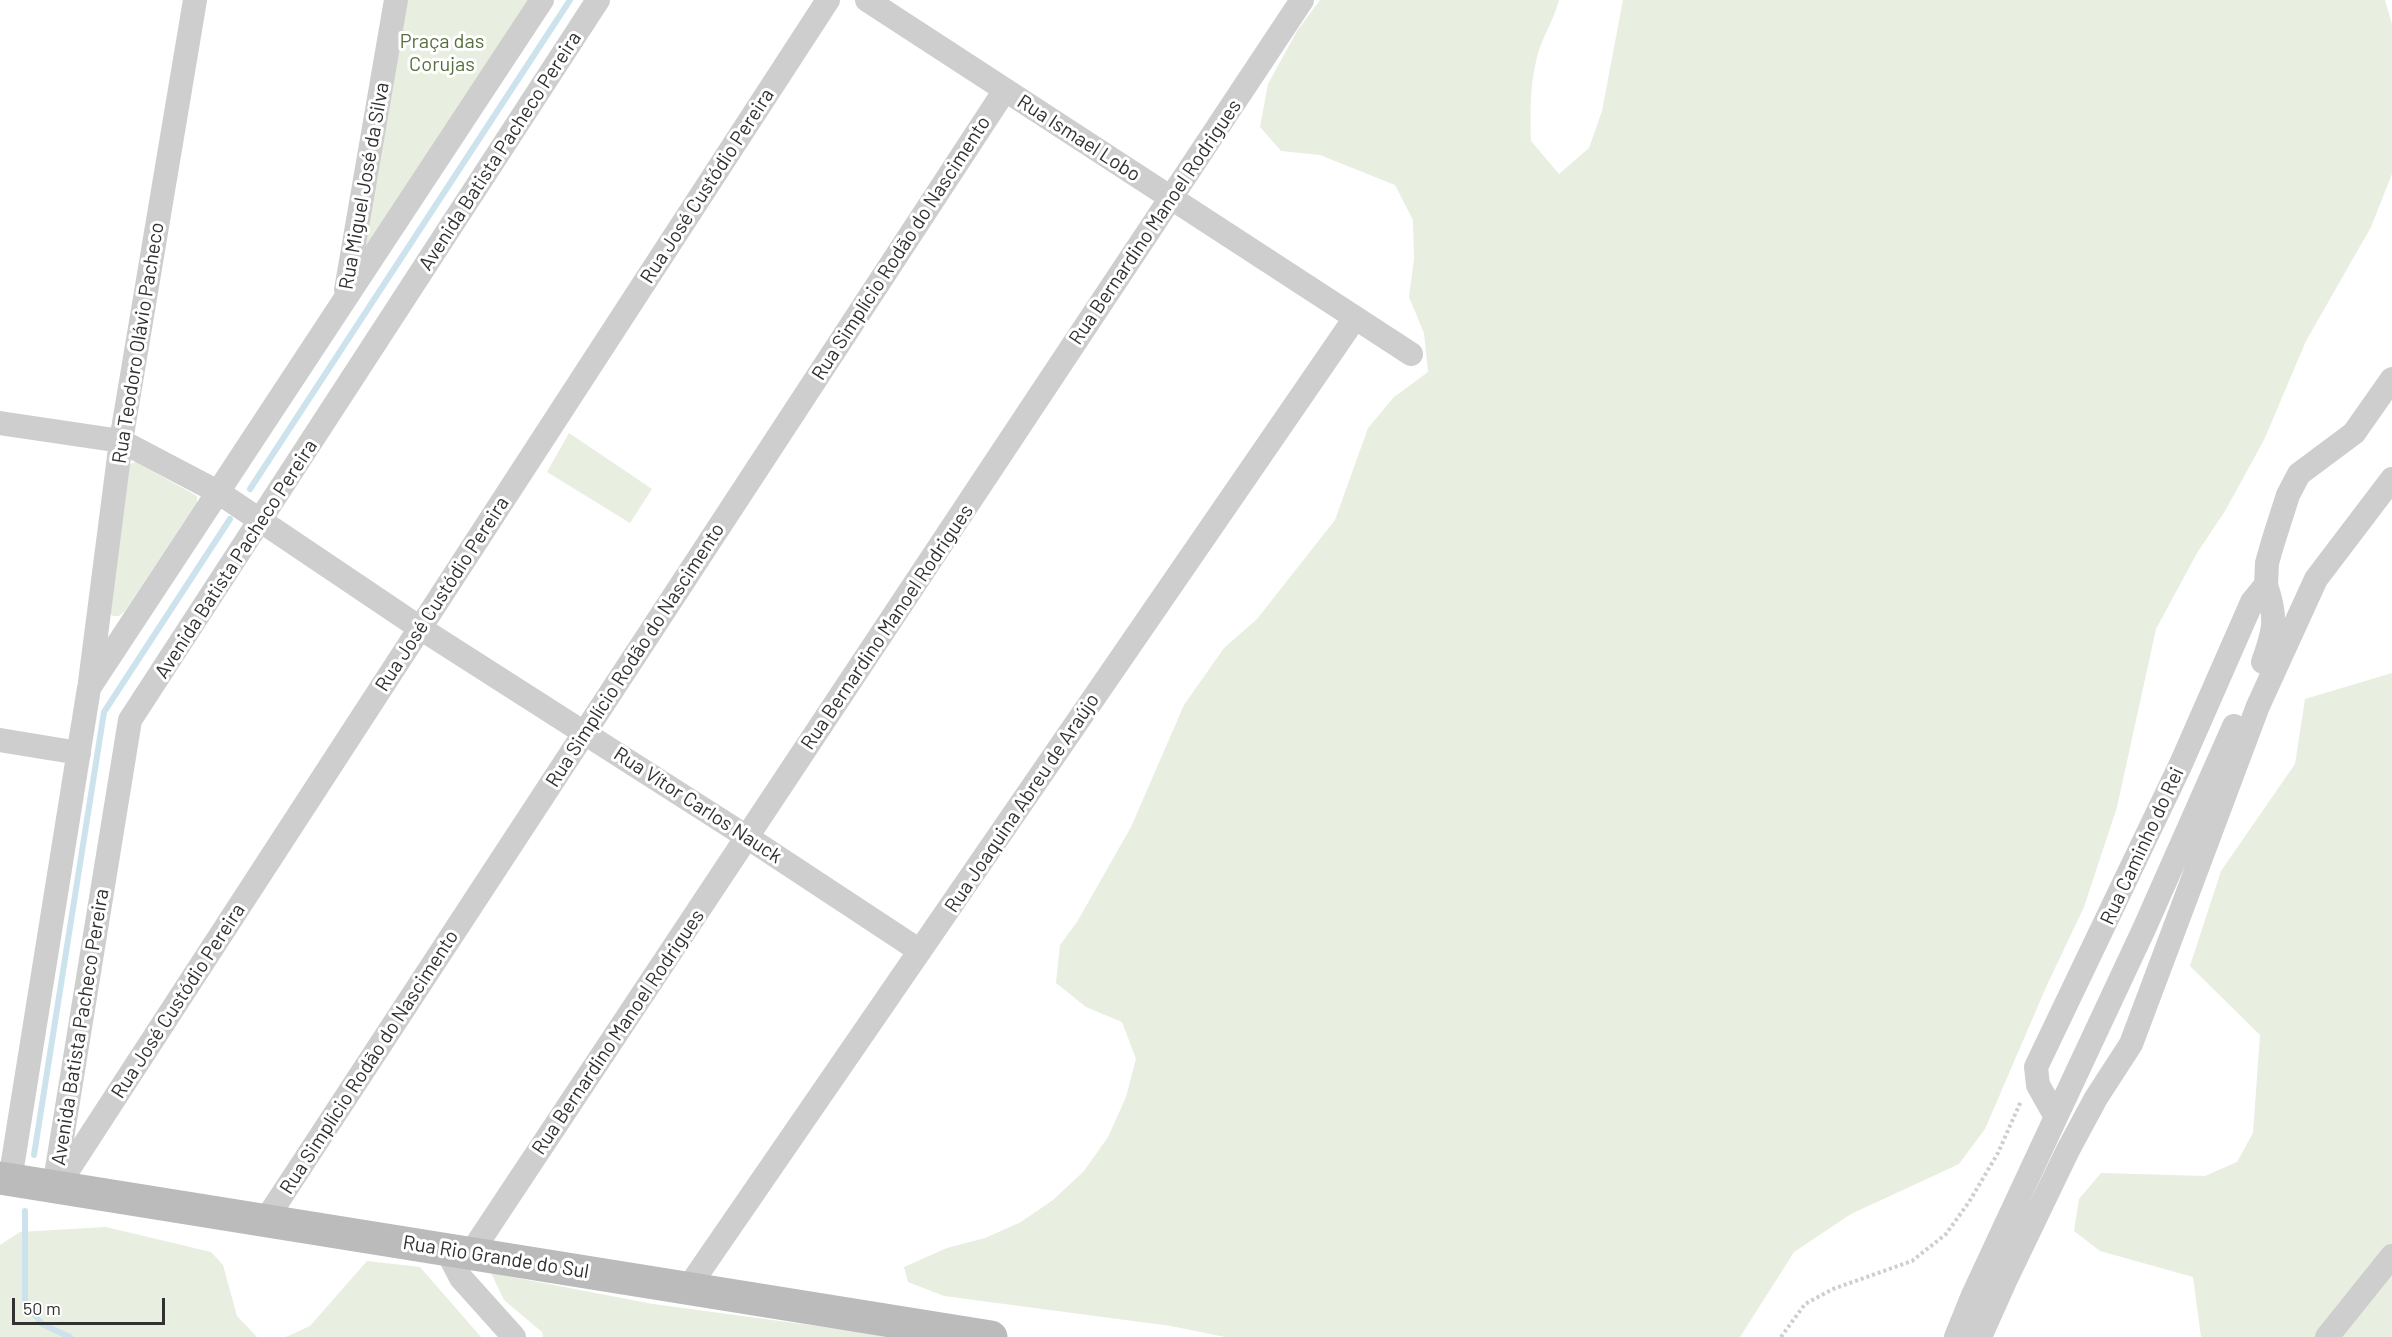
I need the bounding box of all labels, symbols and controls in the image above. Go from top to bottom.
street label: Avenida Batista Pacheco Pereira [414,27,586,275]
park label: Praça das Corujas [400,29,484,76]
street label: Rua Miguel José da Silva [334,81,394,291]
street label: Rua José Custódio Pereira [635,84,779,288]
street label: Rua Ismael Lobo [1013,89,1145,187]
street label: Rua Bernardino Manoel Rodrigues [1064,95,1246,349]
street label: Rua Simplício Rodão do Nascimento [806,111,996,385]
street label: Rua Teodoro Olávio Pacheco [107,221,169,465]
street label: Avenida Batista Pacheco Pereira [150,435,322,683]
street label: Rua José Custódio Pereira [370,492,514,696]
street label: Rua Bernardino Manoel Rodrigues [796,500,978,754]
street label: Rua Simplício Rodão do Nascimento [540,518,730,792]
street label: Rua Joaquina Abreu de Araújo [940,689,1104,917]
street label: Rua Vítor Carlos Nauck [609,742,787,868]
street label: Rua Caminho do Rei [2095,763,2189,929]
street label: Avenida Batista Pacheco Pereira [46,887,114,1167]
street label: Rua José Custódio Pereira [106,899,250,1103]
street label: Rua Bernardino Manoel Rodrigues [527,905,709,1159]
street label: Rua Simplício Rodão do Nascimento [274,925,464,1199]
street label: Rua Rio Grande do Sul [401,1230,591,1284]
scale bar [15,1286,168,1324]
text: 50 m [23,1297,61,1319]

